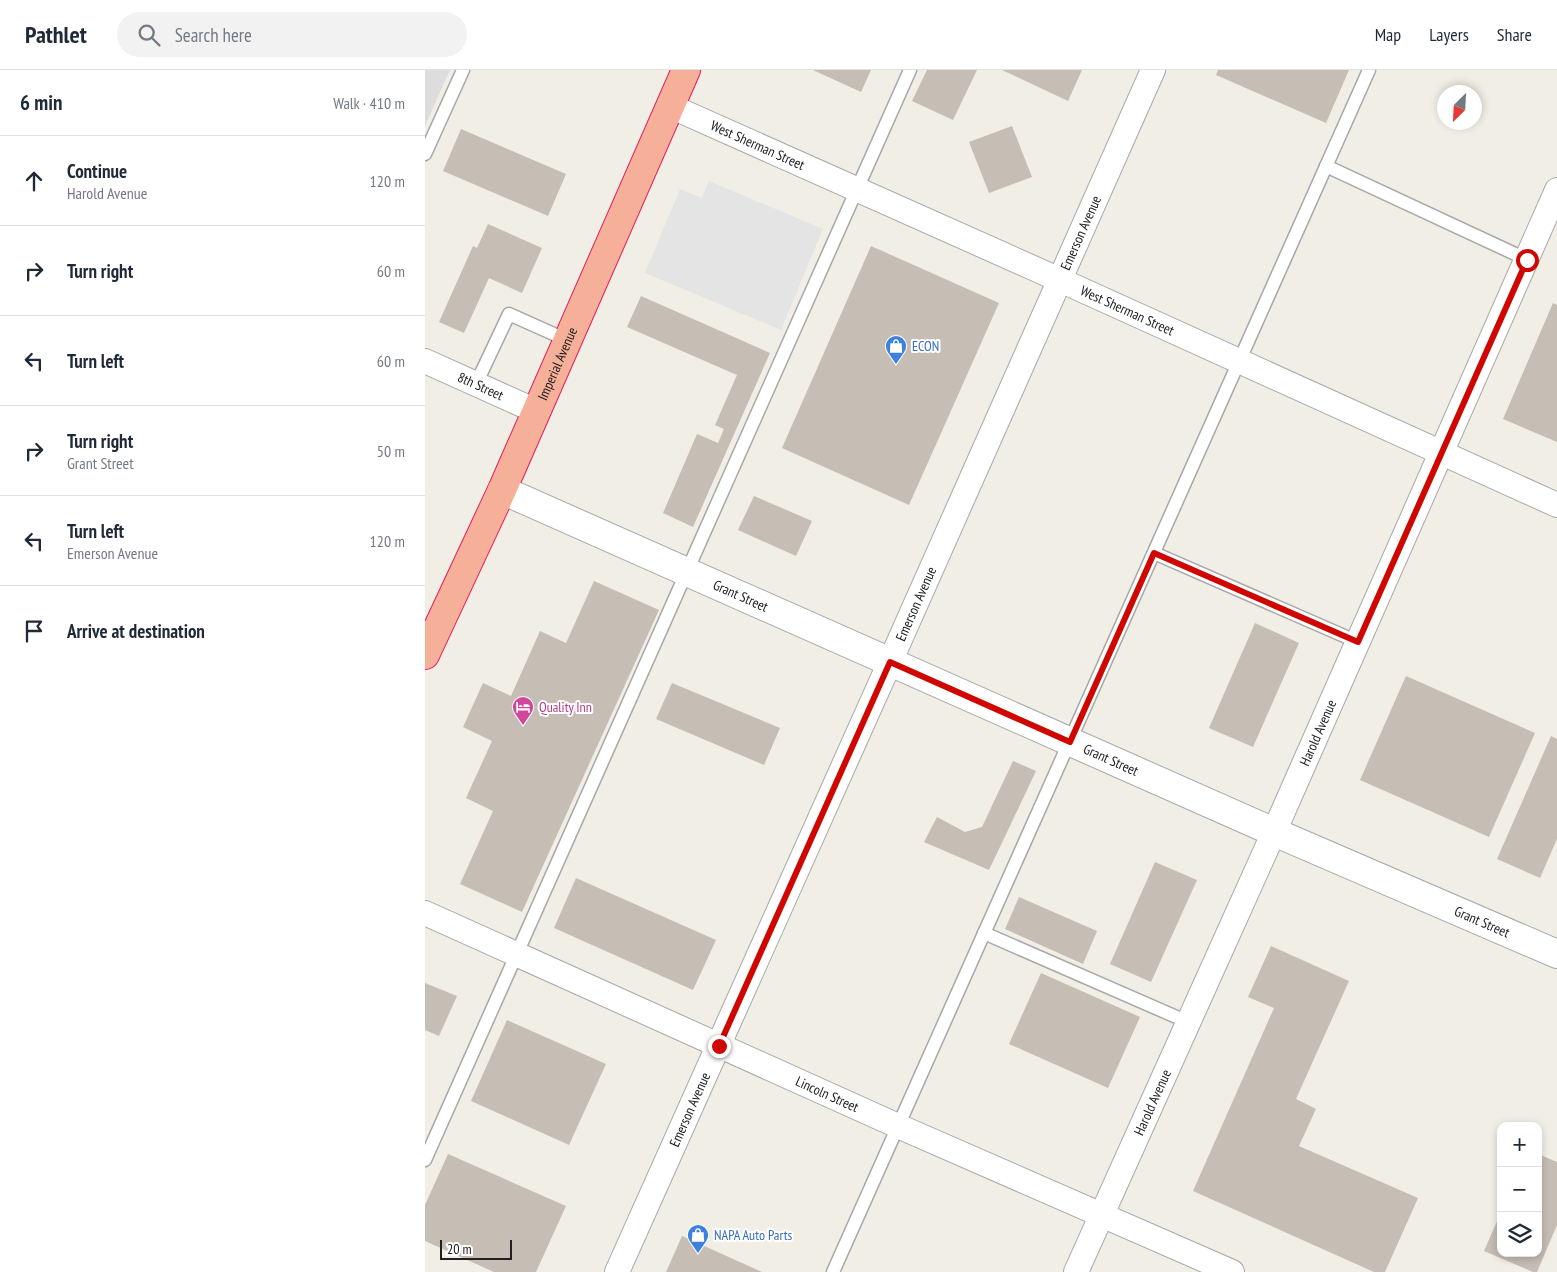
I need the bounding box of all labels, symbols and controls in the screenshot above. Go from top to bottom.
search box [117,12,467,57]
text: Pathlet [25,19,87,50]
icon: search [135,21,163,49]
text: Search here [175,23,252,47]
text: Map [1375,23,1401,46]
text: Layers [1429,23,1469,46]
text: Share [1497,23,1532,46]
north arrow [1437,85,1482,130]
text: 6 min [20,89,62,116]
text: Walk · 410 m [333,93,405,113]
street label: West Sherman Street [708,116,808,174]
text: Continue [67,159,127,183]
icon: ahead [20,167,48,195]
text: 120 m [370,171,405,191]
text: Harold Avenue [67,183,147,203]
street label: Emerson Avenue [1056,192,1105,273]
route start [1516,249,1539,272]
icon: right [20,257,48,285]
text: Turn right [67,259,133,283]
text: 60 m [377,261,405,281]
street label: West Sherman Street [1078,281,1177,340]
street label: Imperial Avenue [533,324,581,403]
shop icon: ECON [884,334,908,365]
place label: ECON [912,337,939,355]
icon: left [20,347,48,375]
text: Turn left [67,349,124,373]
text: 60 m [377,351,405,371]
street label: 8th Street [455,368,506,404]
text: Turn right [67,429,133,453]
icon: right [20,437,48,465]
text: 50 m [377,441,405,461]
text: Grant Street [67,453,134,473]
text: Turn left [67,519,124,543]
icon: left [20,527,48,555]
text: 120 m [370,531,405,551]
text: Emerson Avenue [67,543,158,563]
street label: Emerson Avenue [891,563,940,644]
street label: Grant Street [710,576,771,616]
icon: arrive [20,617,48,645]
text: Arrive at destination [67,619,205,643]
hotel icon: Quality Inn [511,695,535,726]
street label: Harold Avenue [1295,697,1340,769]
place label: Quality Inn [539,698,592,716]
street label: Grant Street [1081,740,1141,780]
street label: Grant Street [1452,902,1513,942]
route end [708,1035,731,1058]
street label: Harold Avenue [1130,1066,1175,1138]
street label: Emerson Avenue [665,1069,714,1150]
street label: Lincoln Street [793,1072,862,1116]
map controls [1497,1122,1542,1257]
button: + [1497,1122,1542,1167]
button: − [1497,1167,1542,1212]
button: layers [1497,1212,1542,1257]
shop icon: NAPA Auto Parts [686,1223,710,1254]
place label: NAPA Auto Parts [714,1226,792,1244]
scale bar [440,1237,513,1260]
text: 20 m [447,1240,472,1258]

